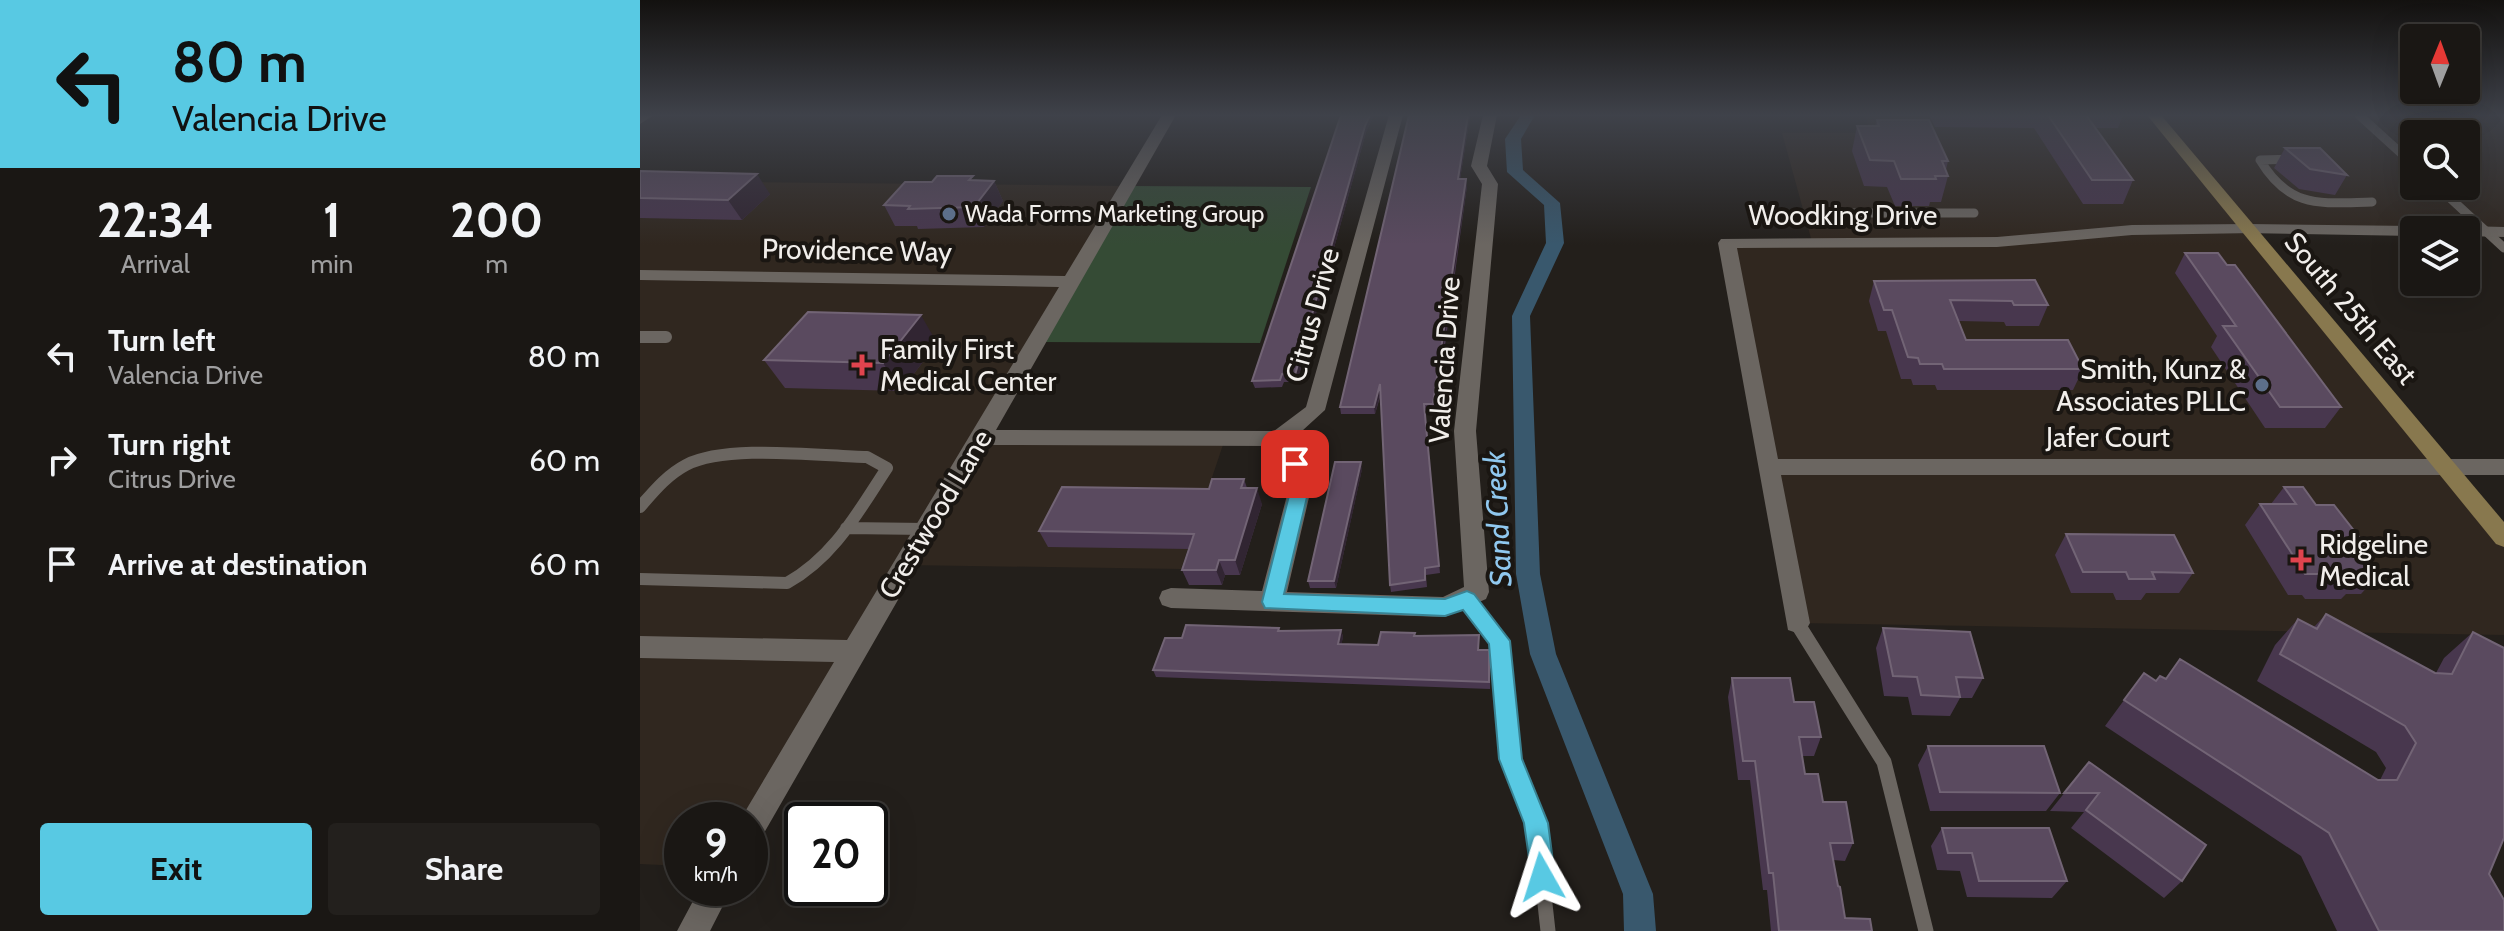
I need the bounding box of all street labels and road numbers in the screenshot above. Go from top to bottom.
street label: Woodking Drive [1749,198,1937,232]
street label: South 25th East [2278,225,2424,391]
street label: Providence Way [762,231,952,269]
street label: Citrus Drive [1278,244,1346,386]
street label: Valencia Drive [1421,275,1467,445]
street label: Jafer Court [2045,420,2170,454]
street label: Crestwood Lane [871,423,999,605]

